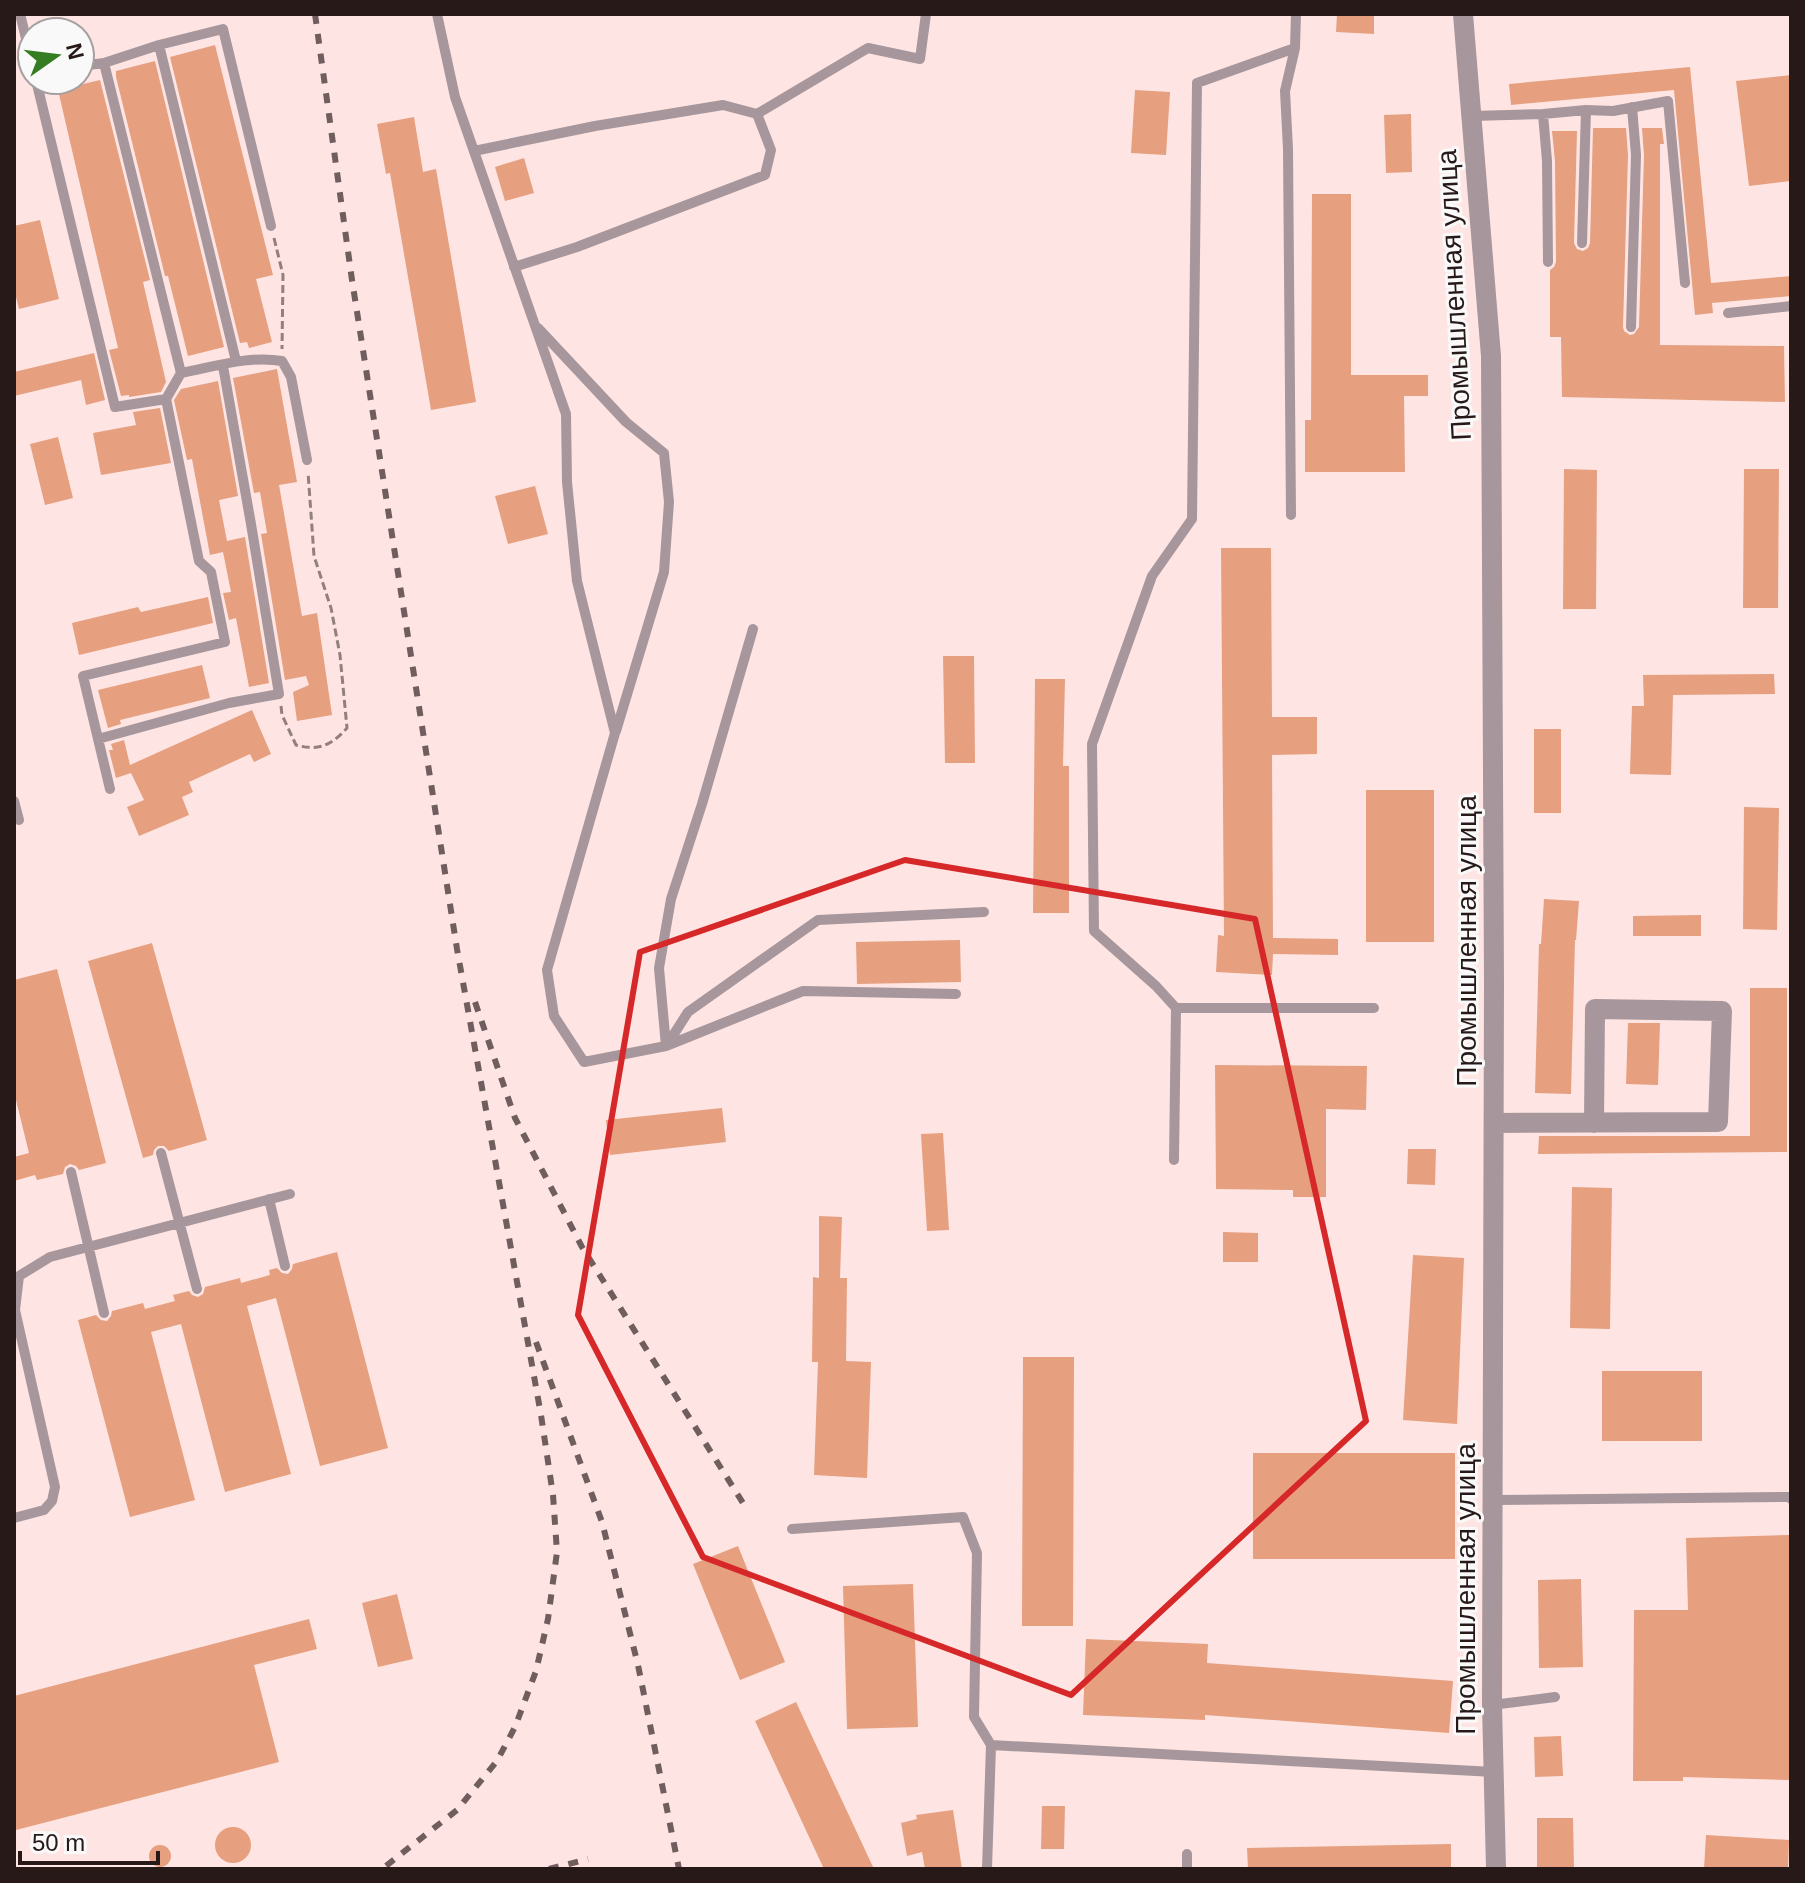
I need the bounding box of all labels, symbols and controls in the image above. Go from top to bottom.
north arrow [16,16,96,96]
text: N [61,41,89,62]
street label: Промышленная улица [1431,148,1477,441]
street label: Промышленная улица [1451,795,1482,1087]
street label: Промышленная улица [1450,1443,1481,1735]
scale bar [20,1815,158,1865]
text: 50 m [32,1829,85,1856]

